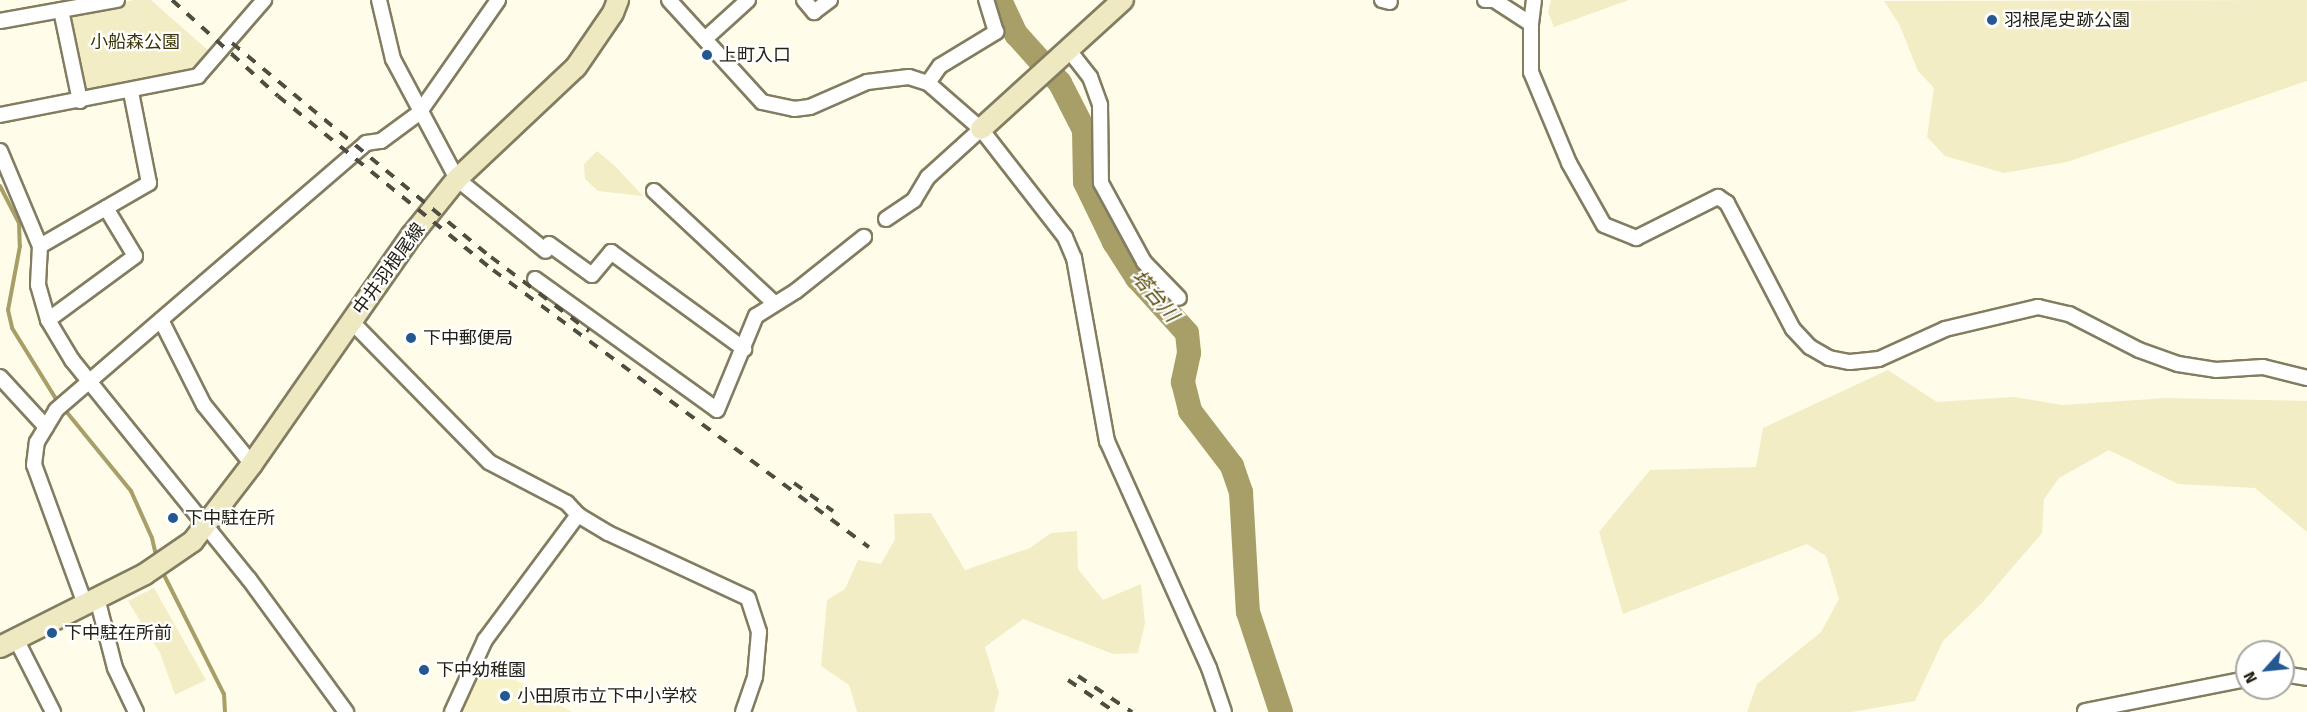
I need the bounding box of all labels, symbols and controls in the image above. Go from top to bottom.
place label: 羽根尾史跡公園 [2004,9,2130,31]
marker: 羽根尾史跡公園 [1985,13,1999,27]
park label: 小船森公園 [90,31,180,53]
place label: 上町入口 [719,44,791,66]
marker: 上町入口 [700,48,714,62]
street label: 中井羽根尾線 [349,219,429,319]
water label: 塔台川 [1127,265,1183,327]
place label: 下中郵便局 [423,327,513,349]
marker: 下中郵便局 [404,331,418,345]
place label: 下中駐在所 [185,507,275,529]
marker: 下中駐在所 [166,511,180,525]
place label: 下中駐在所前 [64,622,172,644]
marker: 下中駐在所前 [45,626,59,640]
north arrow [2235,640,2295,700]
place label: 下中幼稚園 [436,659,526,681]
marker: 下中幼稚園 [417,663,431,677]
text: N [2239,668,2261,687]
place label: 小田原市立下中小学校 [517,685,697,707]
marker: 小田原市立下中小学校 [498,689,512,703]

